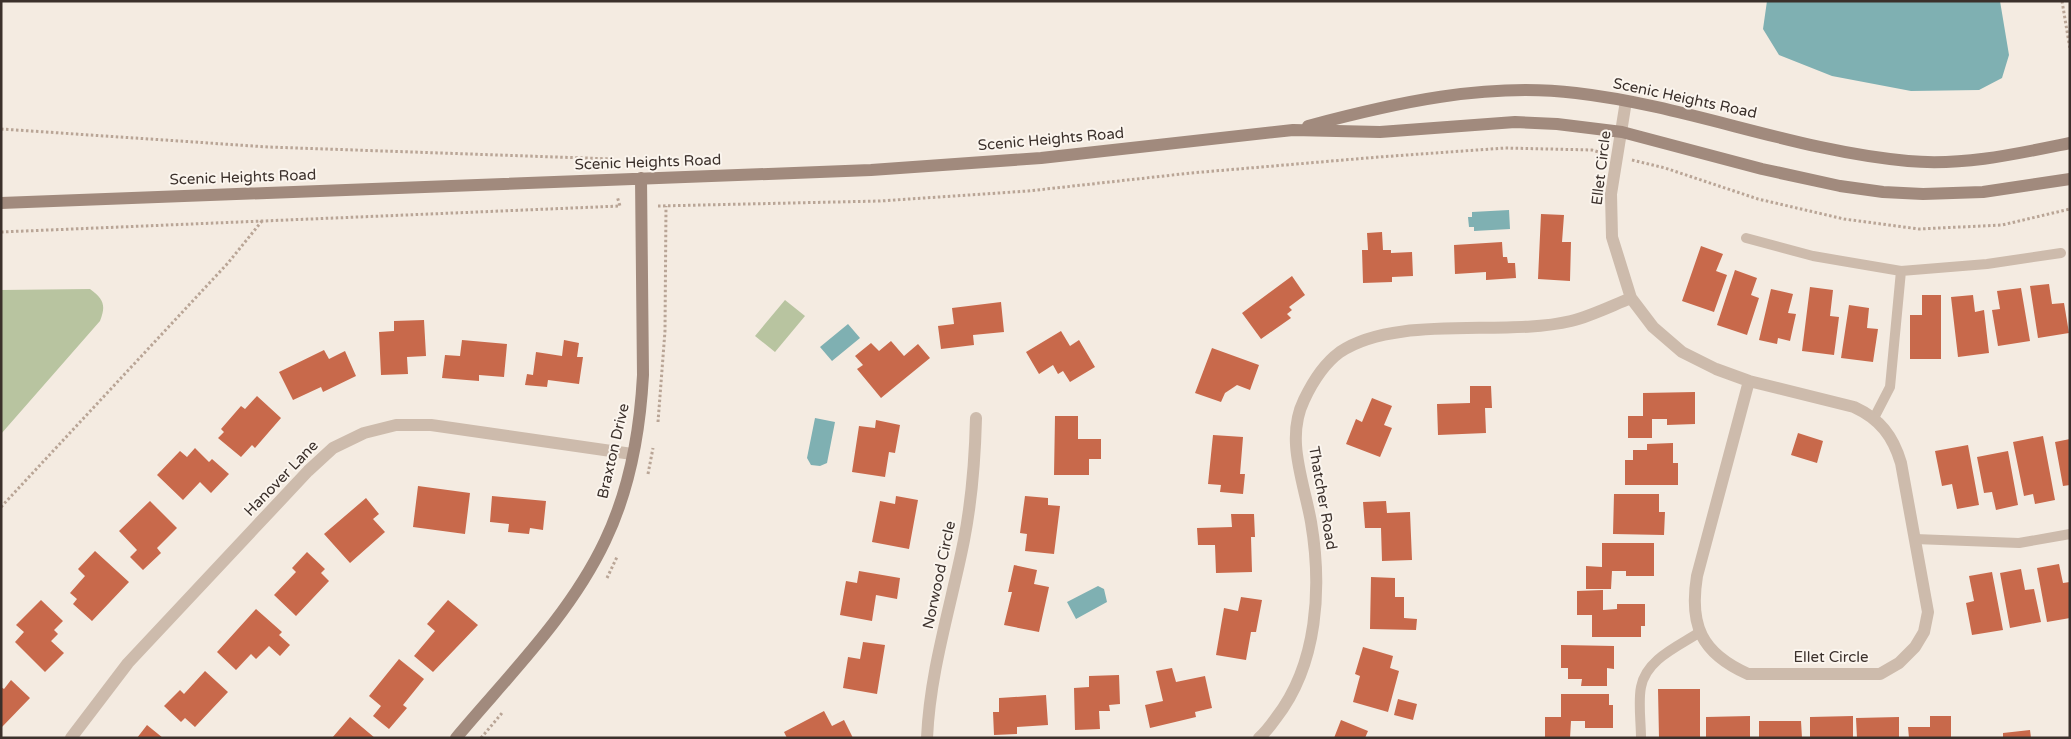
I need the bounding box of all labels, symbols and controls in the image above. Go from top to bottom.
street label: Scenic Heights Road [1611,74,1759,122]
street label: Scenic Heights Road [977,124,1125,154]
street label: Ellet Circle [1587,130,1615,206]
street label: Scenic Heights Road [574,150,722,174]
street label: Scenic Heights Road [169,165,317,189]
street label: Braxton Drive [593,402,633,500]
street label: Hanover Lane [240,436,322,520]
street label: Thatcher Road [1305,445,1341,551]
street label: Norwood Circle [919,519,959,631]
street label: Ellet Circle [1793,648,1869,666]

